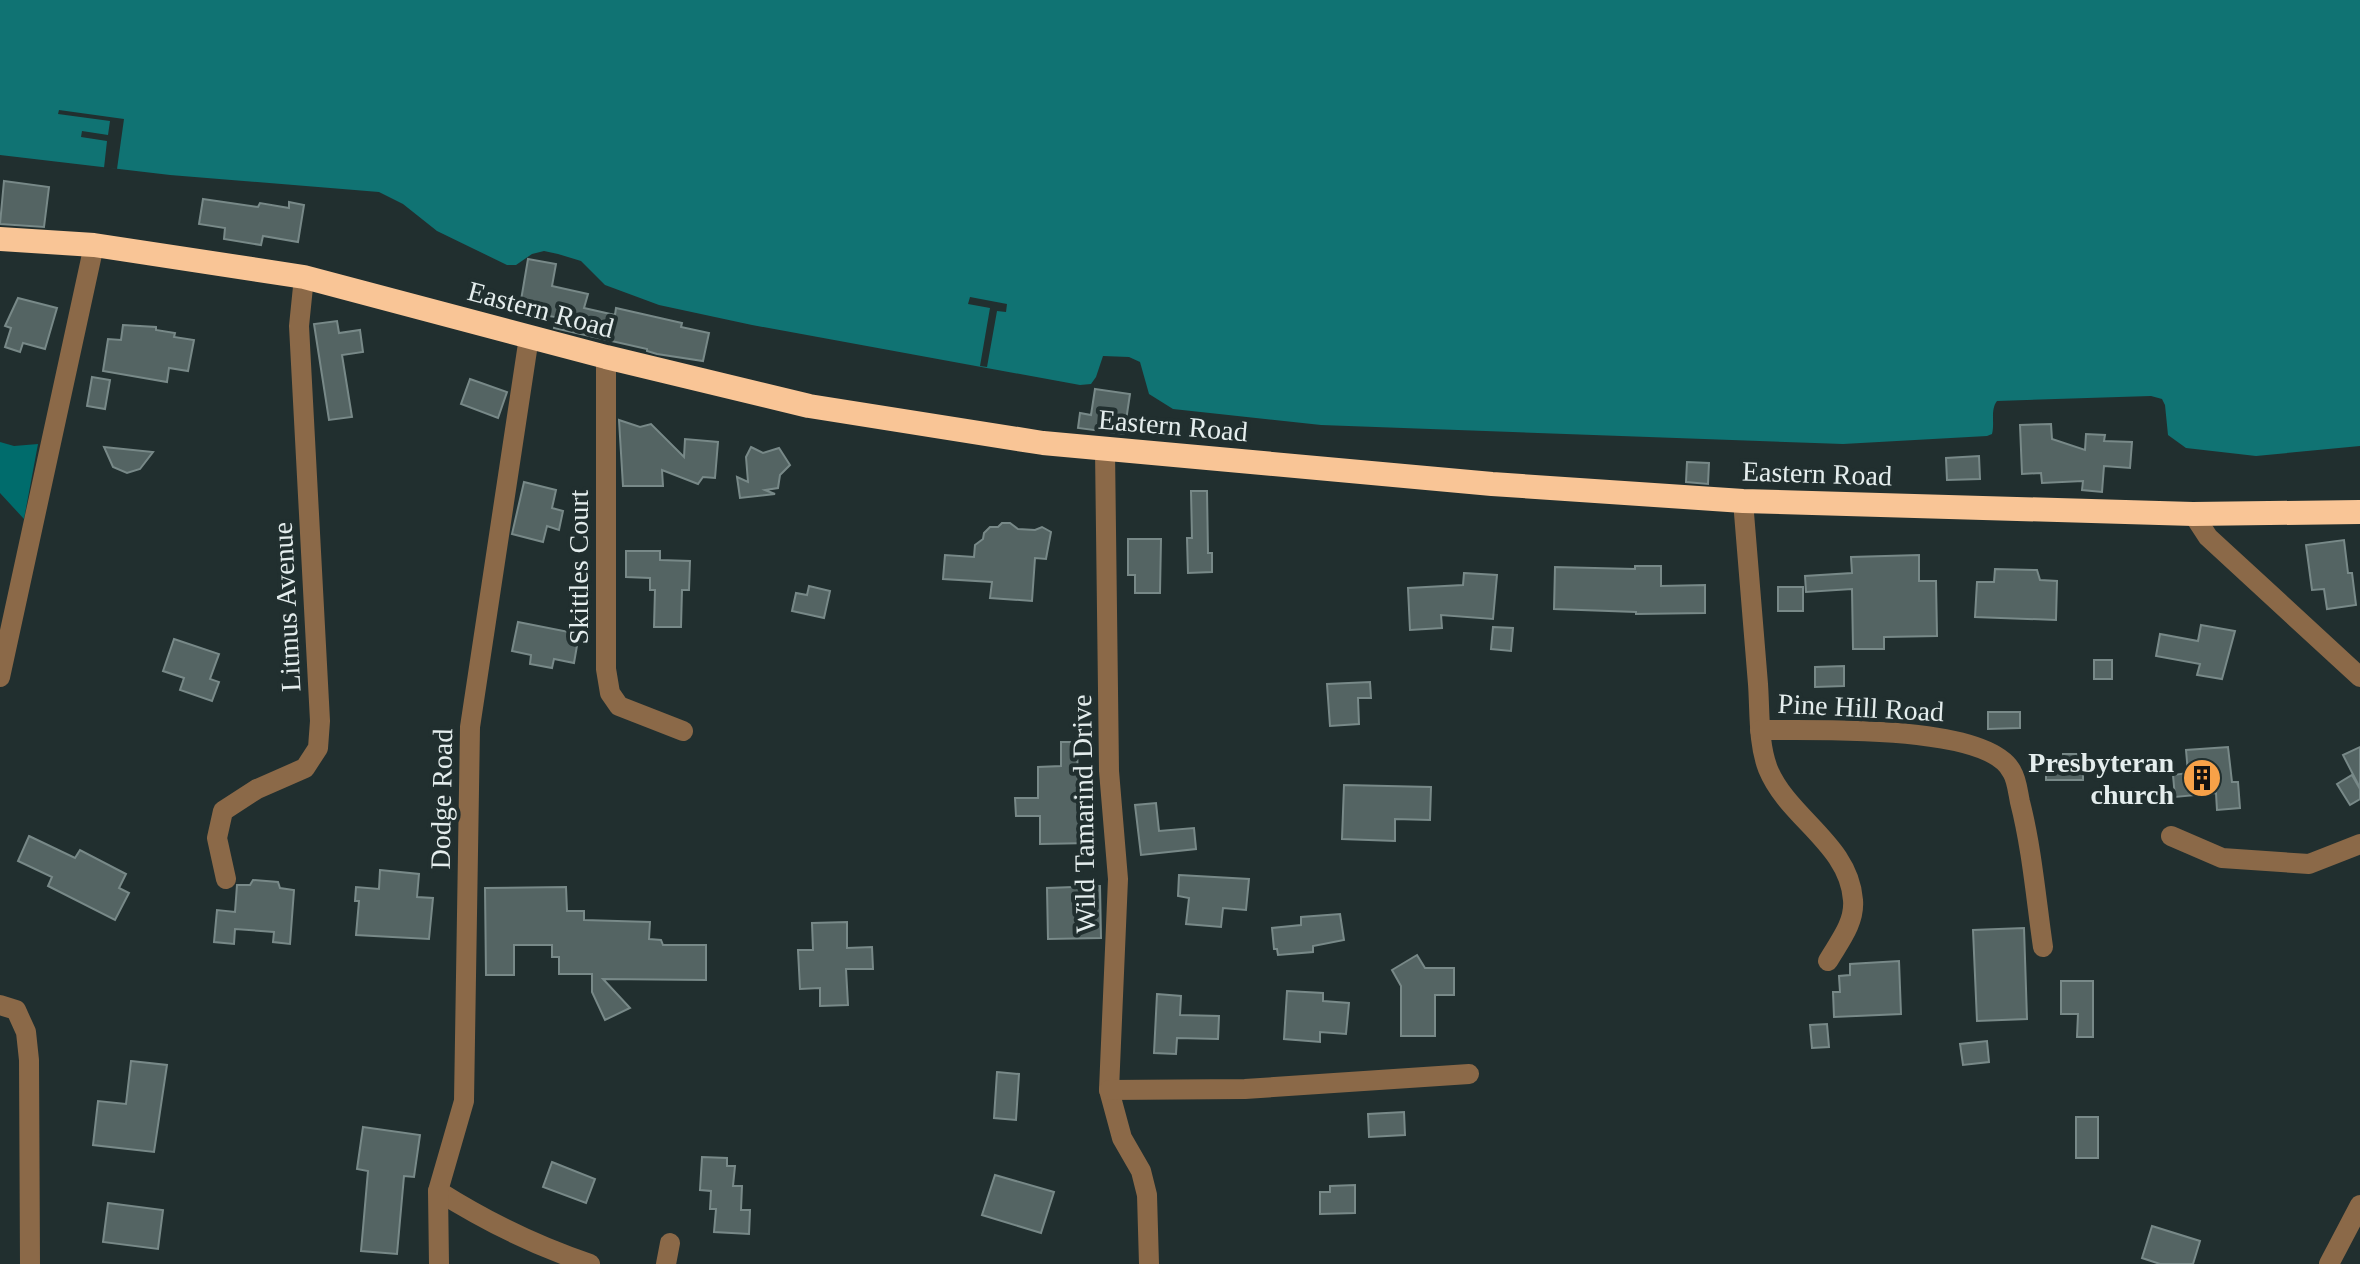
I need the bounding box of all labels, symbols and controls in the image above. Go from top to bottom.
street label: Eastern Road [464,275,617,344]
street label: Eastern Road [1097,404,1249,447]
street label: Eastern Road [1741,455,1893,492]
street label: Skittles Court [563,489,594,644]
street label: Litmus Avenue [267,521,306,693]
street label: Pine Hill Road [1777,688,1945,727]
street label: Wild Tamarind Drive [1066,694,1101,934]
street label: Dodge Road [425,728,458,870]
place label: Presbyteran church [2028,747,2174,810]
building icon: Presbyteran church [2181,757,2223,799]

